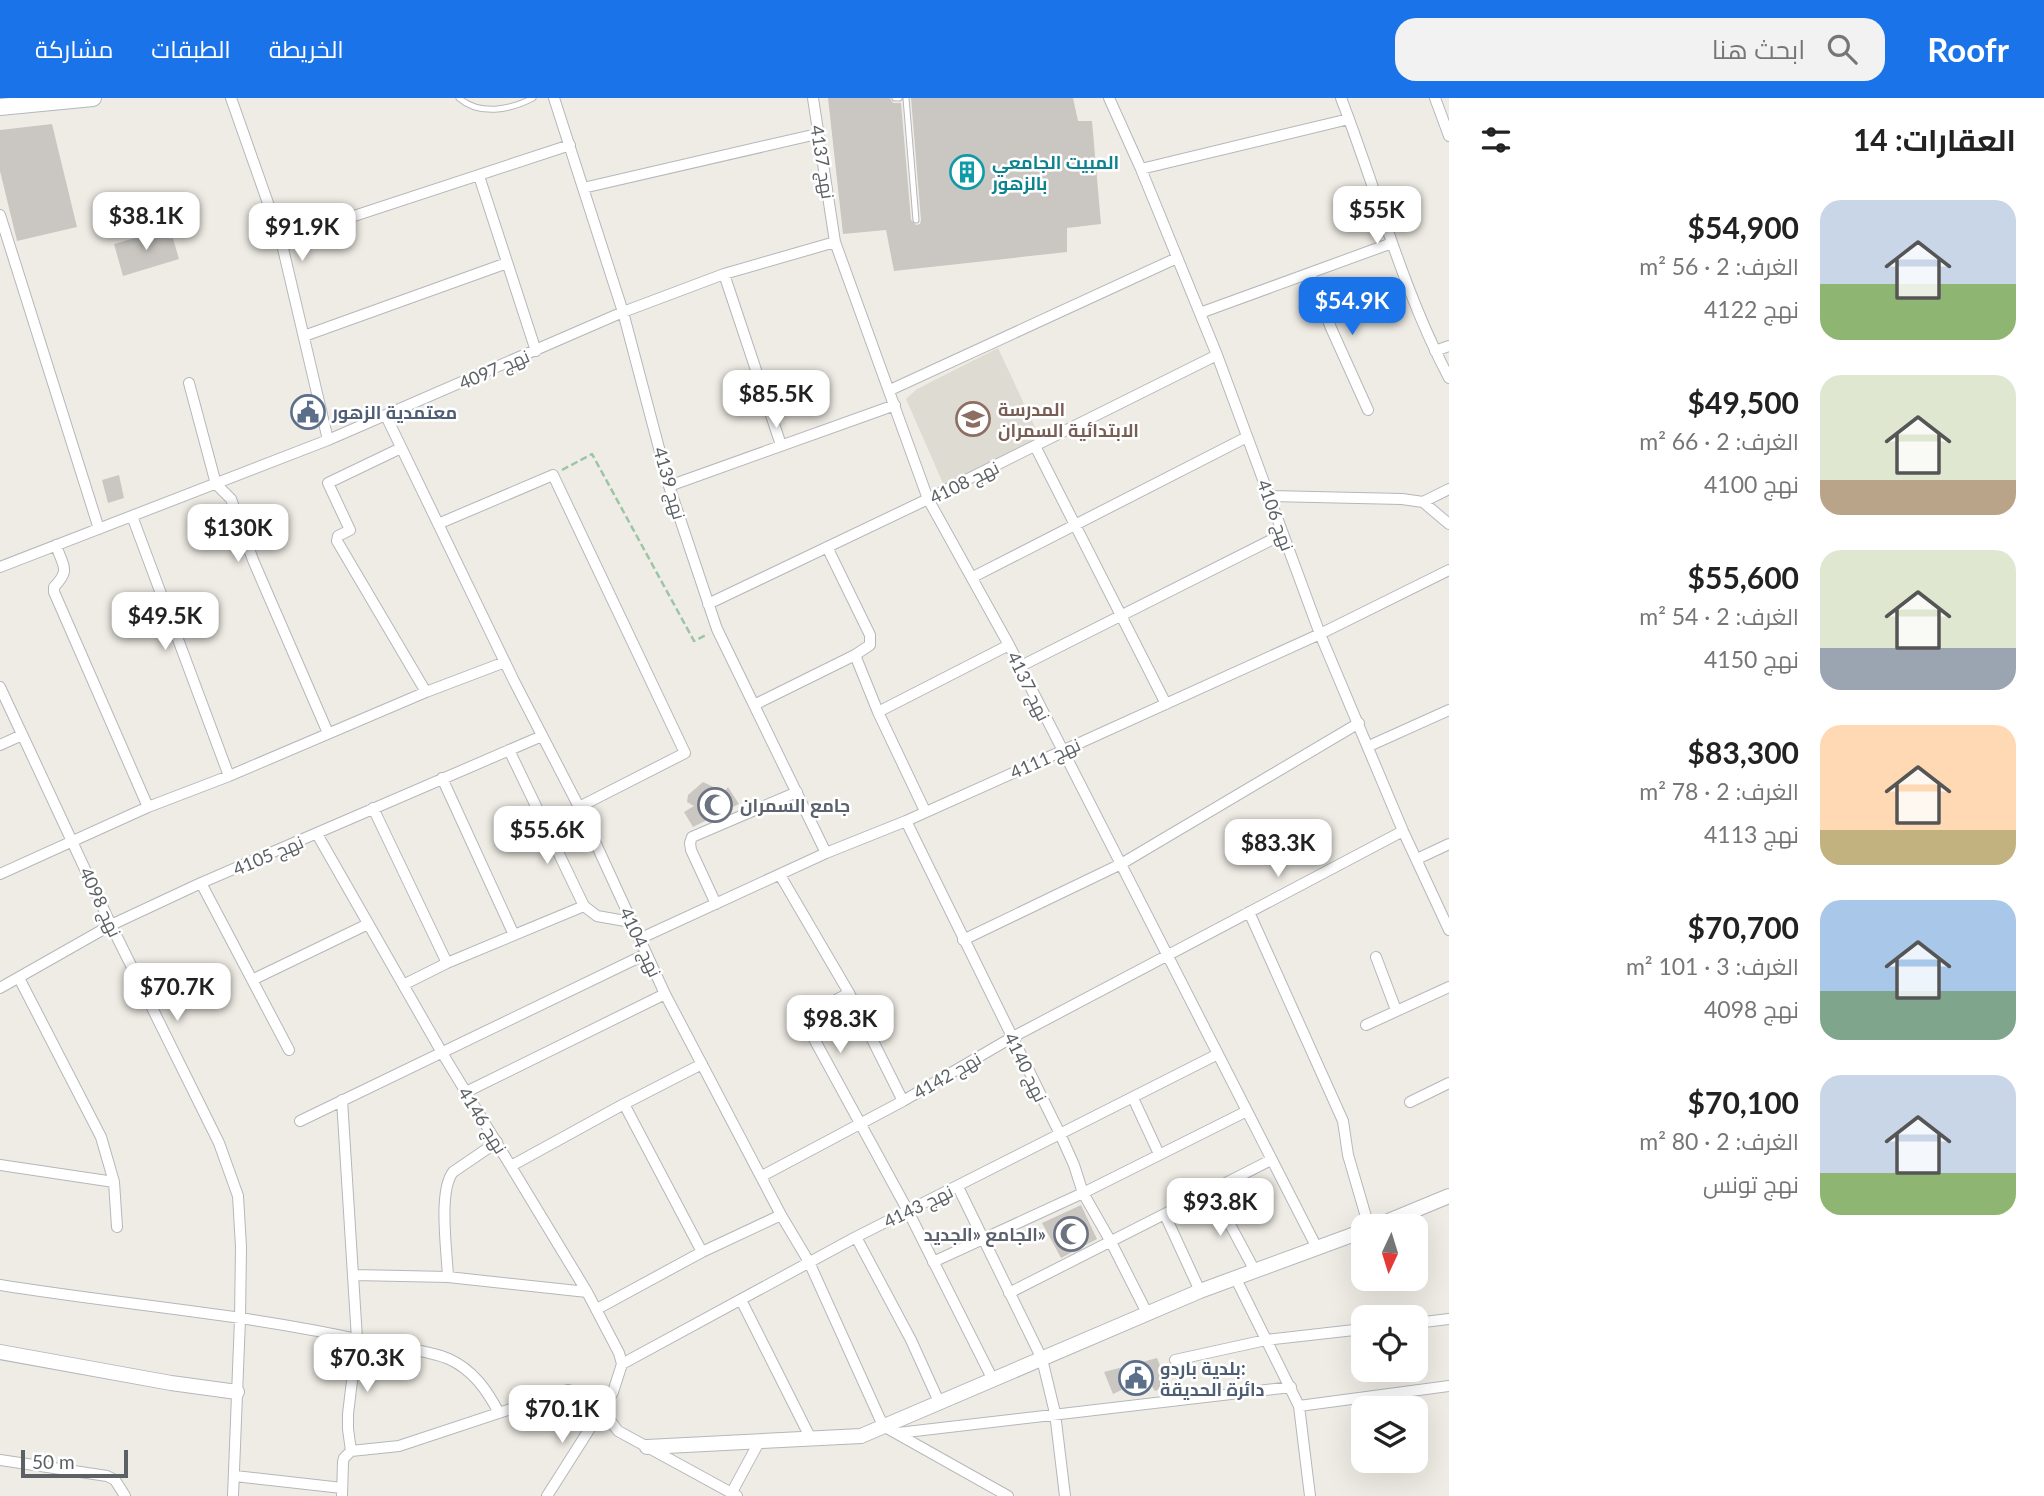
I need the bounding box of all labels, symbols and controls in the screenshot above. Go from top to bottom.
search box [1395,18,1885,81]
text: Roofr [1927,29,2009,69]
icon: search [1823,30,1861,68]
text: ابحث هنا [1712,33,1805,65]
text: مشاركة [35,34,113,63]
text: الطبقات [151,34,231,63]
text: الخريطة [269,34,344,63]
icon: filters [1477,121,1515,159]
text: العقارات: 14 [1853,121,2016,157]
street label: نهج 4137 [804,124,840,201]
place label: المبيت الجامعي بالزهور [991,151,1119,195]
building icon: المبيت الجامعي بالزهور [948,153,986,191]
pin: $55K [1336,186,1418,246]
pin: $38.1K [89,192,203,252]
text: $55K [1349,195,1405,223]
text: $38.1K [109,201,183,229]
pin: $91.9K [245,204,359,263]
text: $54,900 [1688,209,1799,245]
text: $91.9K [265,212,339,240]
icon: home [1876,228,1960,312]
text: الغرف: 2 · 56 m² [1639,252,1799,280]
pin: $54.9K [1295,278,1409,337]
text: $54.9K [1315,286,1389,314]
text: نهج 4122 [1704,295,1799,323]
street label: نهج 4097 [455,344,533,395]
pin: $85.5K [719,370,833,430]
text: $85.5K [739,379,813,407]
text: $49,500 [1688,384,1799,420]
public building icon: معتمدية الزهور [289,393,327,431]
place label: المدرسة الابتدائية السمران [998,398,1139,442]
school or university icon: المدرسة الابتدائية السمران [954,400,992,438]
place label: معتمدية الزهور [331,401,457,424]
icon: home [1876,403,1960,487]
text: الغرف: 2 · 66 m² [1639,427,1799,455]
street label: نهج 4139 [647,444,691,522]
street label: نهج 4108 [926,456,1003,510]
text: نهج 4100 [1704,470,1799,498]
street label: نهج 4106 [1251,476,1299,554]
pin: $130K [189,504,287,564]
text: $130K [203,513,273,541]
text: $55,600 [1688,559,1799,595]
icon: home [1876,578,1960,662]
pin: $49.5K [108,592,222,652]
text: $49.5K [128,601,202,629]
text: الغرف: 2 · 54 m² [1639,602,1799,630]
text: نهج 4150 [1704,645,1799,673]
street label: نهج 4137 [1001,648,1055,725]
street label: نهج 4111 [1007,733,1084,785]
text: $83,300 [1688,734,1799,770]
icon: home [1876,753,1960,837]
text: الغرف: 2 · 78 m² [1639,777,1799,805]
mosque icon: جامع السمران [696,786,734,824]
place label: جامع السمران [740,794,850,818]
pin: $55.6K [490,806,604,866]
text: $55.6K [510,815,584,843]
pin: $83.3K [1221,820,1335,879]
text: نهج 4113 [1704,820,1799,848]
text: $83.3K [1241,828,1315,856]
street label: نهج 4105 [229,830,307,881]
street label: نهج 4098 [74,864,127,941]
street label: نهج 4104 [614,904,667,981]
text: $70,700 [1688,909,1799,945]
icon: home [1876,928,1960,1012]
text: الغرف: 3 · 101 m² [1626,952,1799,980]
pin: $70.7K [120,964,234,1023]
text: $70.7K [140,972,214,1000]
text: نهج 4098 [1704,995,1799,1023]
pin: $98.3K [783,996,897,1055]
text: $98.3K [803,1004,877,1032]
street label: نهج 4140 [998,1029,1052,1106]
street label: نهج 4142 [909,1047,986,1105]
street label: نهج 4146 [452,1083,512,1158]
text: $70,100 [1688,1084,1799,1120]
icon: home [1876,1103,1960,1187]
text: الغرف: 2 · 80 m² [1639,1127,1799,1155]
text: نهج تونس [1703,1170,1799,1198]
pin: $93.8K [1163,1178,1277,1238]
street label: نهج 4143 [880,1180,957,1234]
text: $93.8K [1183,1187,1257,1215]
north arrow [1351,1214,1428,1292]
map controls [1351,1214,1428,1473]
mosque icon: الجامع «الجديد» [1052,1215,1090,1253]
place label: الجامع «الجديد» [924,1223,1046,1247]
button: locate [1351,1305,1428,1382]
pin: $70.3K [310,1334,424,1394]
text: $70.3K [330,1343,404,1371]
place label: بلدية باردو: دائرة الحديقة [1160,1357,1265,1401]
public building icon: بلدية باردو: دائرة الحديقة [1117,1359,1155,1397]
pin: $70.1K [505,1386,619,1445]
text: $70.1K [525,1394,599,1422]
button: layers [1351,1396,1428,1473]
scale bar [21,1447,128,1479]
text: 50 m [32,1450,75,1473]

